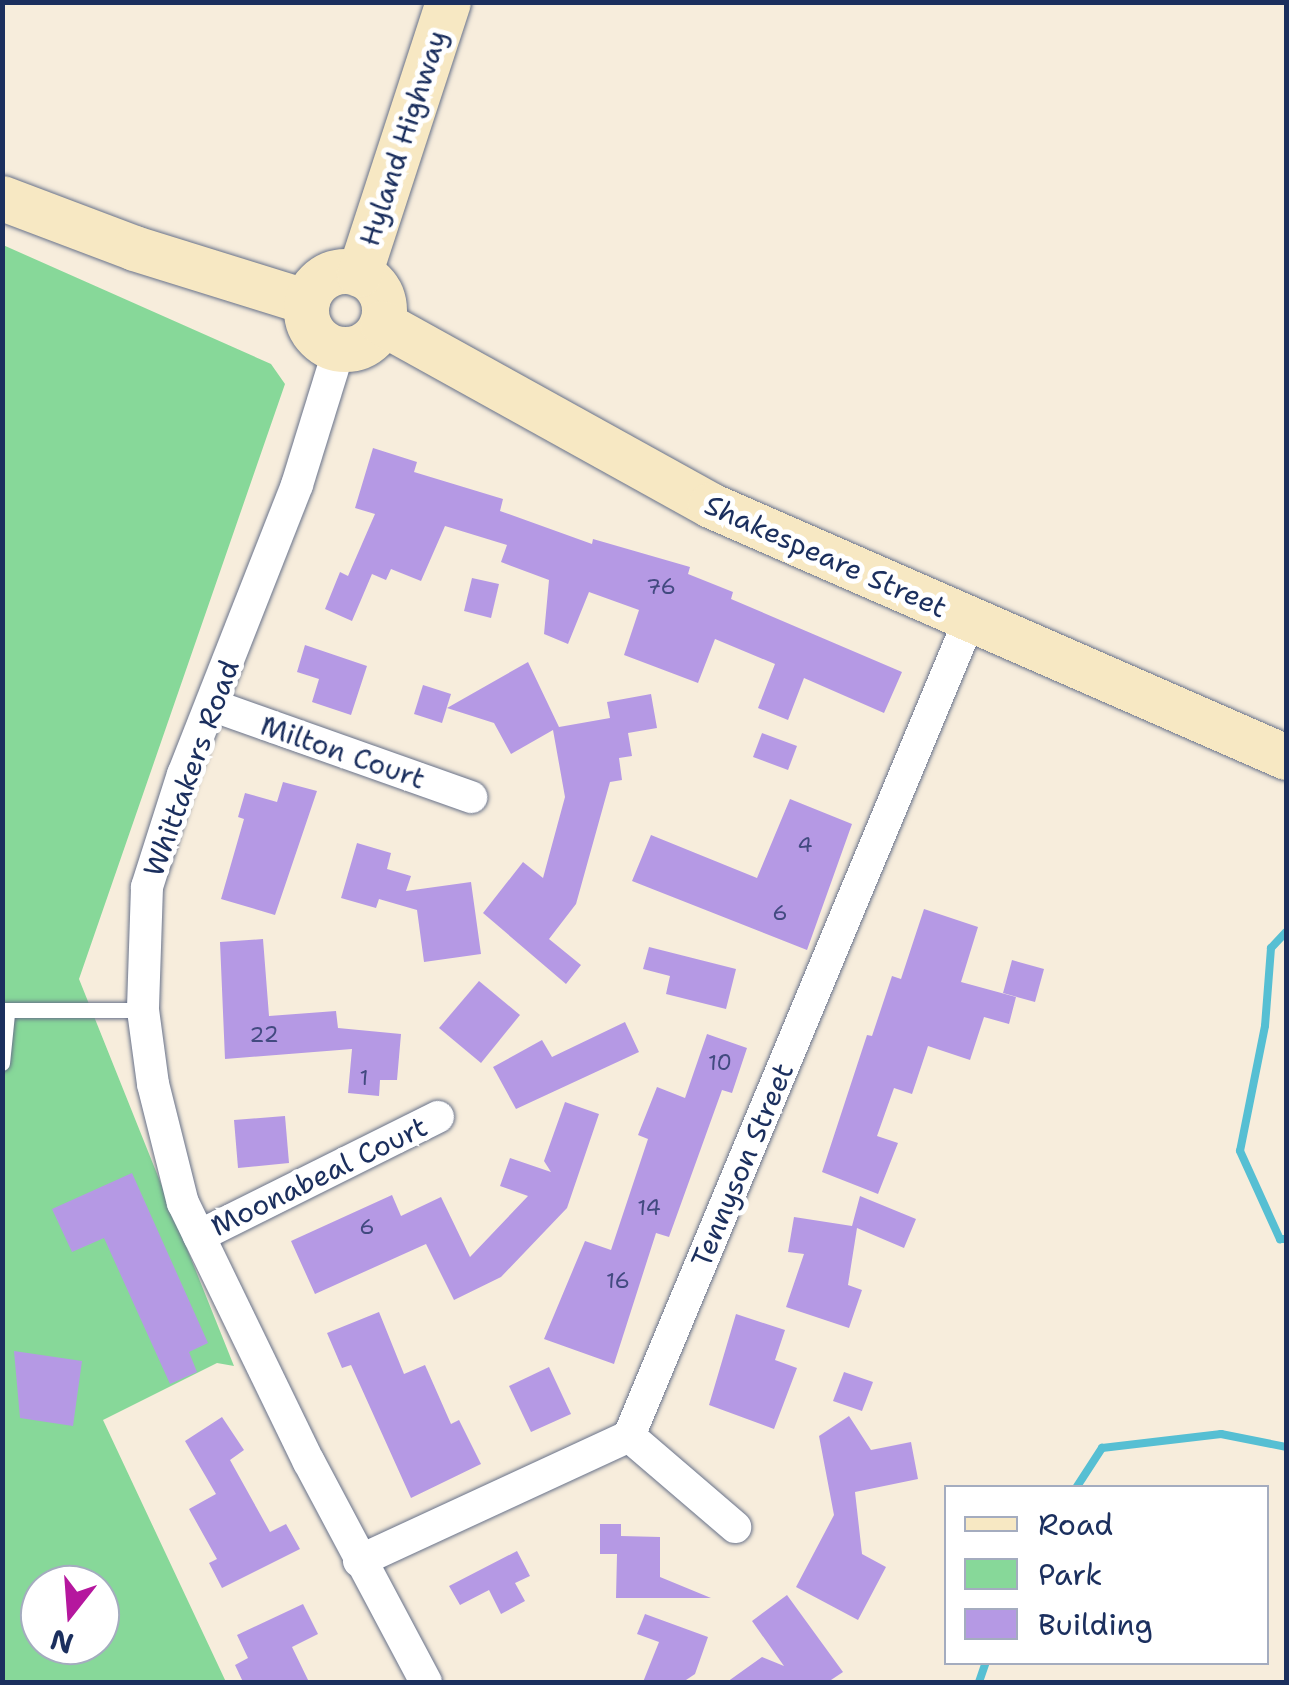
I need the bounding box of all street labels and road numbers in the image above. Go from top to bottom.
street label: Hyland Highway [352,26,454,250]
street label: Shakespeare Street [700,487,952,625]
street label: Whittakers Road [136,655,246,881]
street label: Milton Court [256,708,430,796]
street label: Tennyson Street [684,1058,800,1272]
street label: Moonabeal Court [205,1109,433,1243]

